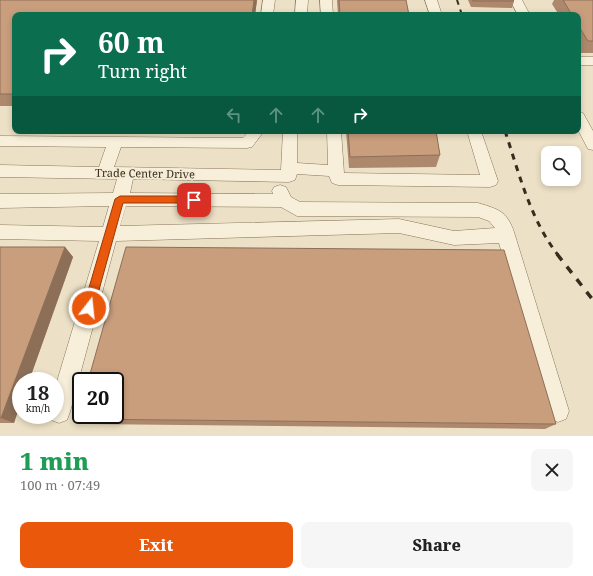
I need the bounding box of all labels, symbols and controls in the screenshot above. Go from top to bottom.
text: 60 m [98,23,165,61]
icon: right [32,28,84,80]
text: Turn right [98,59,187,83]
icon: left [223,104,245,126]
icon: ahead [265,104,287,126]
icon: ahead [307,104,329,126]
icon: right [349,104,371,126]
map controls [541,146,581,186]
button: search [541,146,581,186]
street label: Trade Center Drive [95,165,195,181]
pin [177,183,211,217]
icon: arrive [183,189,205,211]
position arrow [68,287,110,329]
speed limit sign: 20 [72,372,124,424]
text: 18 [27,379,49,406]
text: km/h [26,401,50,415]
text: 1 min [20,444,89,477]
button: close [531,449,573,491]
text: 100 m · 07:49 [20,476,100,494]
button: Exit [20,522,293,568]
button: Share [301,522,573,568]

